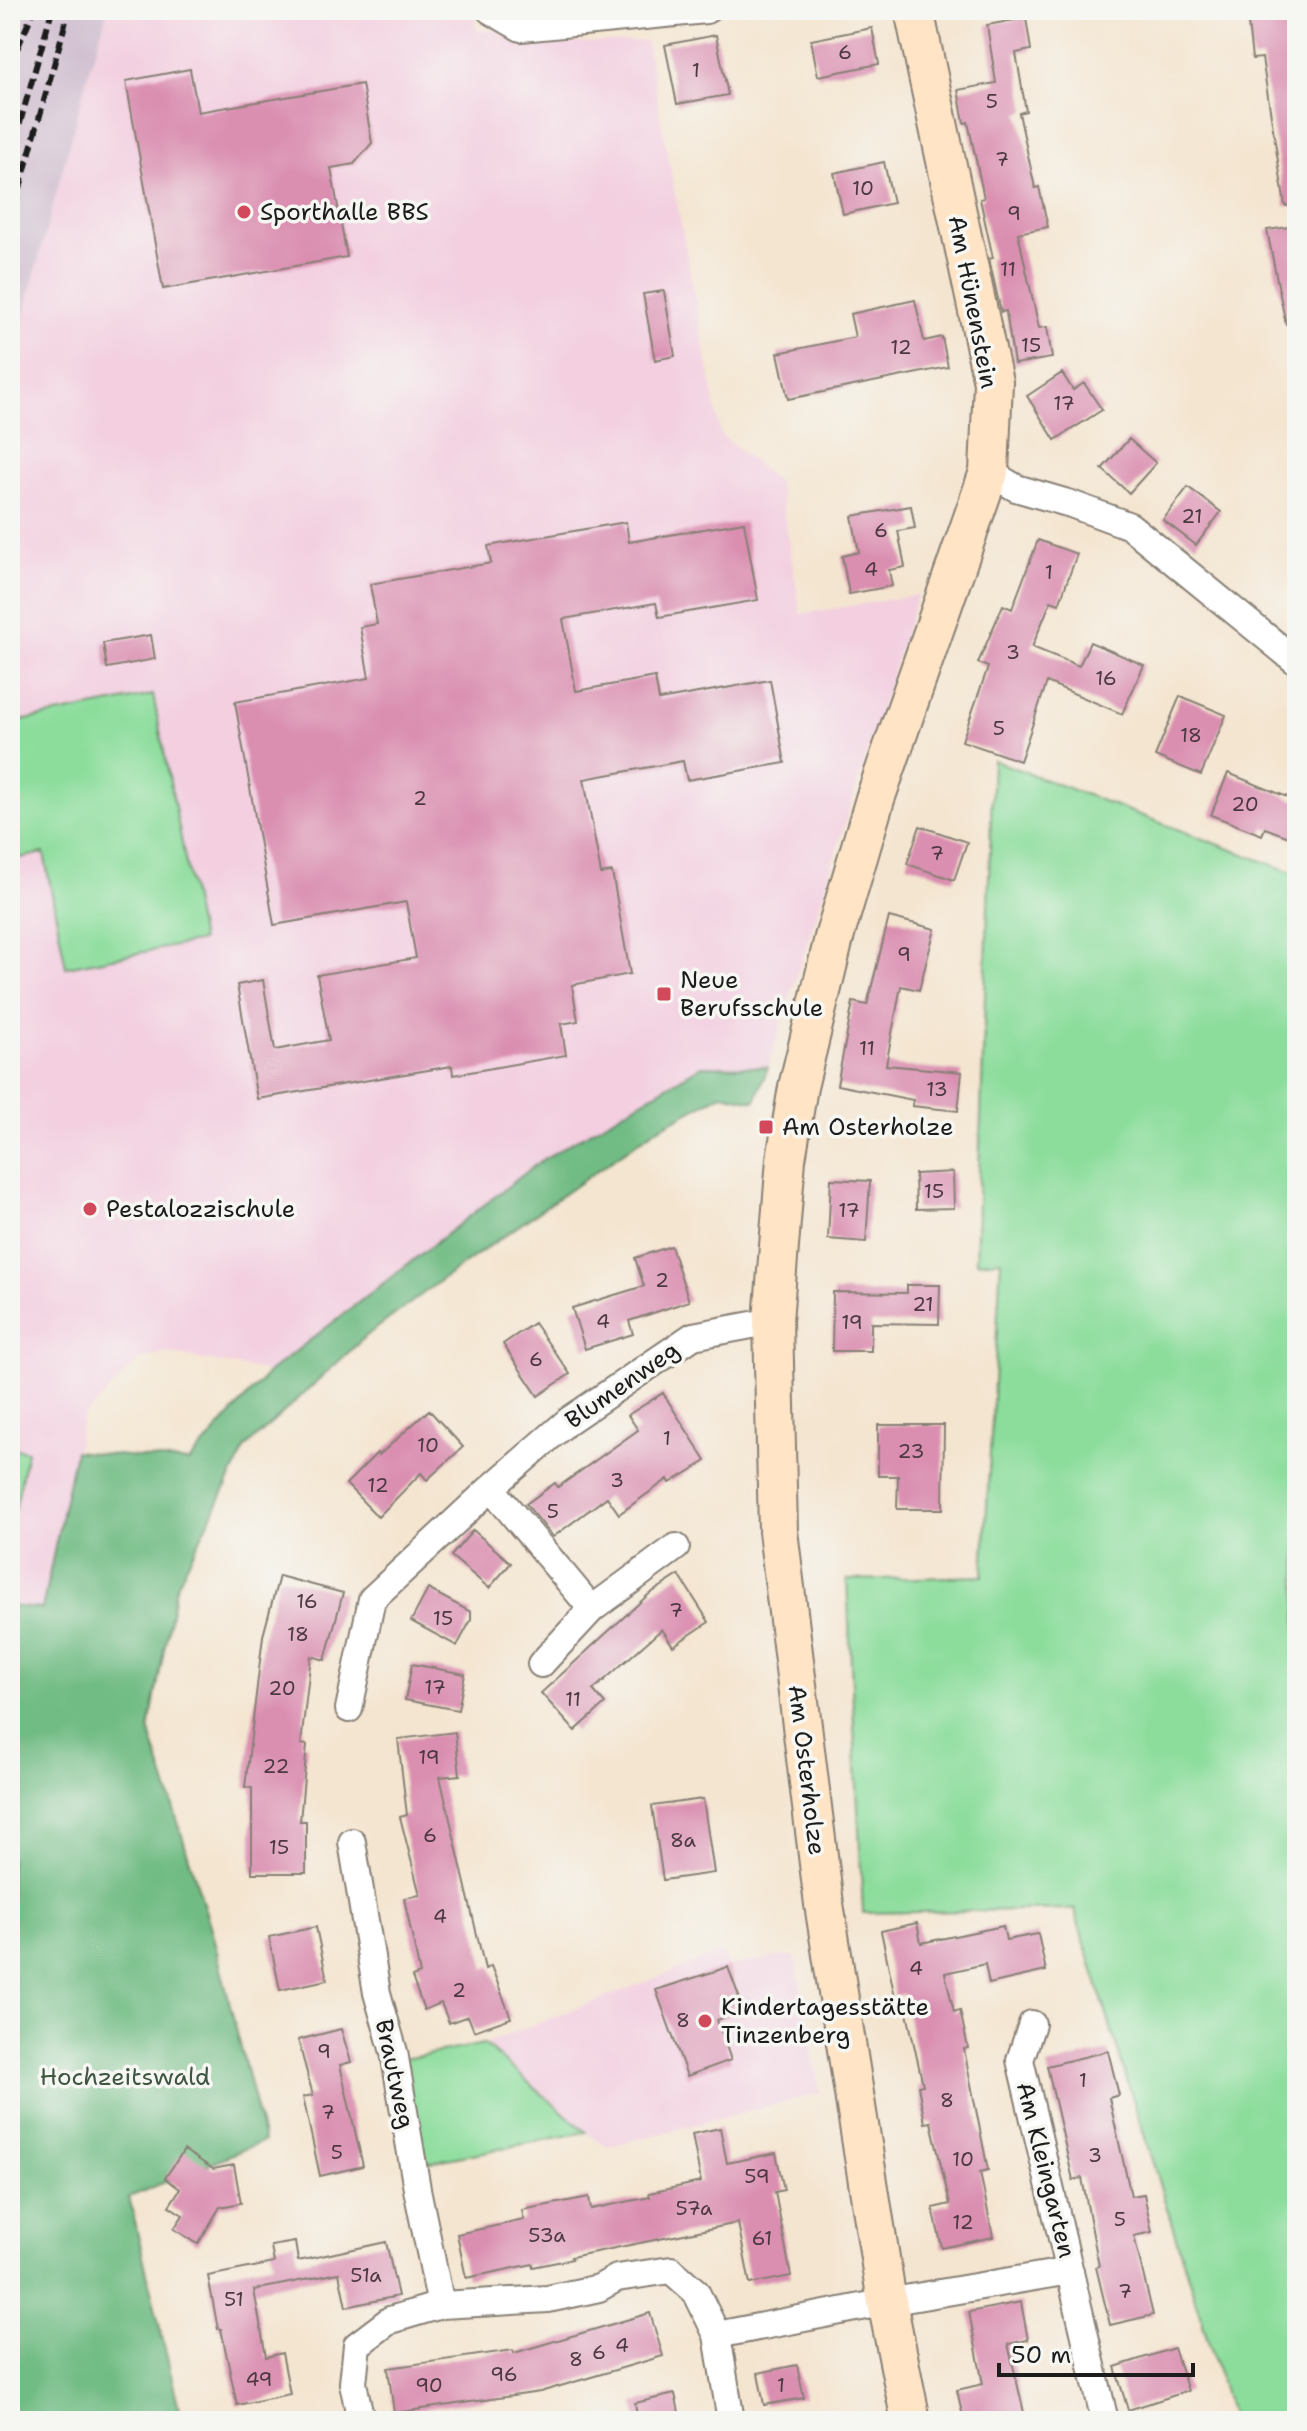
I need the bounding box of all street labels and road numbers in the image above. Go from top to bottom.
street label: Am Hünenstein [941,213,1005,391]
street label: Blumenweg [559,1334,685,1436]
street label: Am Osterholze [781,1683,833,1857]
street label: Brautweg [368,2016,422,2132]
street label: Am Kleingarten [1009,2079,1083,2261]

